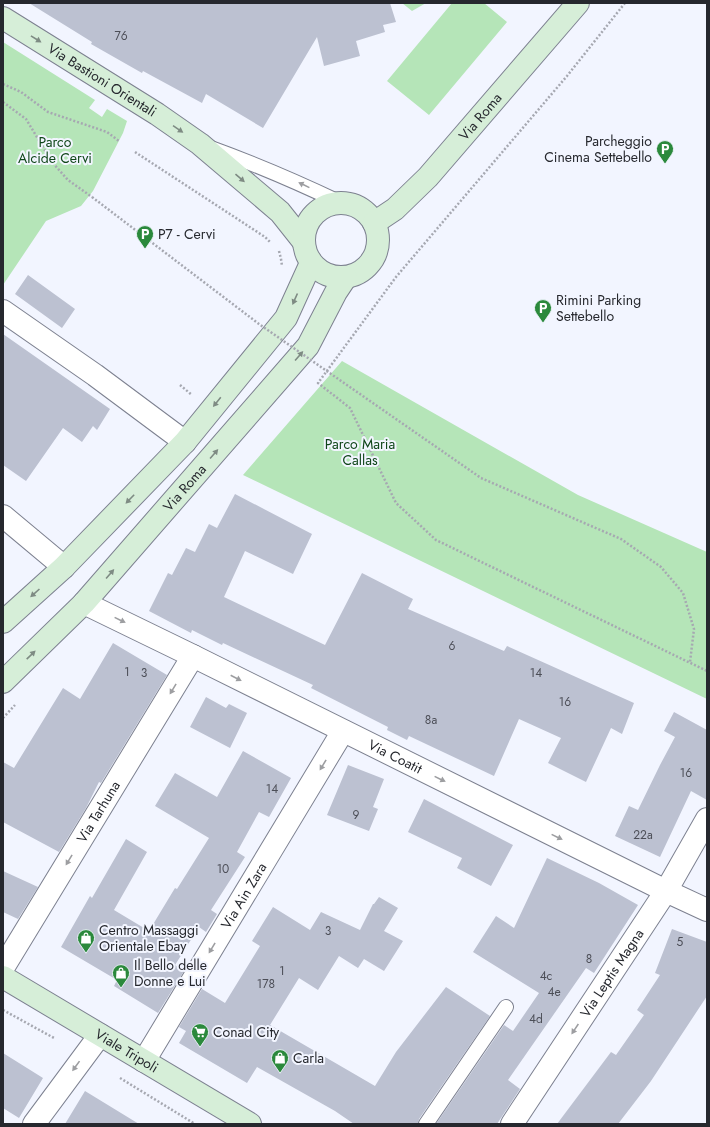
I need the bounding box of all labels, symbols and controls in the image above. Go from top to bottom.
house number: 76 [114,27,128,45]
one-way arrow [30,35,42,42]
street label: Via Bastioni Orientali [44,38,161,121]
street label: Via Roma [454,88,506,145]
one-way arrow [173,125,184,133]
place label: Parcheggio Cinema Settebello [544,131,652,167]
park label: Parco Alcide Cervi [18,132,92,168]
parking icon: Parcheggio Cinema Settebello [655,139,675,164]
one-way arrow [235,174,245,183]
one-way arrow [299,182,310,188]
parking icon: P7 - Cervi [135,224,155,249]
place label: P7 - Cervi [158,224,216,244]
place label: Rimini Parking Settebello [556,290,641,326]
one-way arrow [292,293,298,304]
parking icon: Rimini Parking Settebello [533,298,553,323]
one-way arrow [294,352,303,361]
one-way arrow [213,397,222,408]
park label: Parco Maria Callas [325,434,395,470]
one-way arrow [209,449,218,460]
street label: Via Roma [158,460,211,516]
one-way arrow [125,494,135,504]
one-way arrow [105,569,114,578]
one-way arrow [30,588,40,598]
one-way arrow [114,617,125,623]
house number: 6 [449,637,456,655]
one-way arrow [26,650,36,660]
house number: 1 [124,663,130,681]
house number: 3 [141,664,148,682]
house number: 14 [530,664,542,682]
one-way arrow [230,674,242,681]
one-way arrow [169,683,176,695]
house number: 16 [559,693,571,711]
house number: 8a [425,711,437,729]
street label: Via Coatit [365,735,426,779]
one-way arrow [319,759,326,771]
house number: 16 [680,764,692,782]
one-way arrow [434,776,446,783]
street label: Via Tarhuna [72,777,125,847]
house number: 14 [266,780,278,798]
house number: 9 [353,806,360,824]
house number: 22a [633,826,653,844]
one-way arrow [551,834,562,840]
one-way arrow [65,854,72,866]
street label: Via Ain Zara [216,859,271,933]
house number: 10 [217,860,229,878]
place label: Centro Massaggi Orientale Ebay [99,920,199,956]
house number: 3 [325,922,332,940]
street label: Via Leptis Magna [575,925,648,1021]
shop icon: Centro Massaggi Orientale Ebay [76,928,96,953]
house number: 5 [677,933,684,951]
one-way arrow [208,942,215,954]
house number: 8 [586,950,592,968]
place label: Il Bello delle Donne e Lui [134,955,207,991]
house number: 1 [279,962,285,980]
shop icon: Il Bello delle Donne e Lui [111,963,131,988]
house number: 4c [540,967,553,985]
house number: 178 [257,975,275,993]
house number: 4e [547,983,561,1001]
house number: 4d [529,1010,543,1028]
supermarket icon: Conad City [190,1022,210,1047]
place label: Conad City [213,1022,280,1042]
street label: Viale Tripoli [91,1024,162,1077]
one-way arrow [571,1024,579,1034]
shop icon: Carla [270,1048,290,1073]
place label: Carla [293,1048,324,1068]
one-way arrow [73,1061,81,1071]

